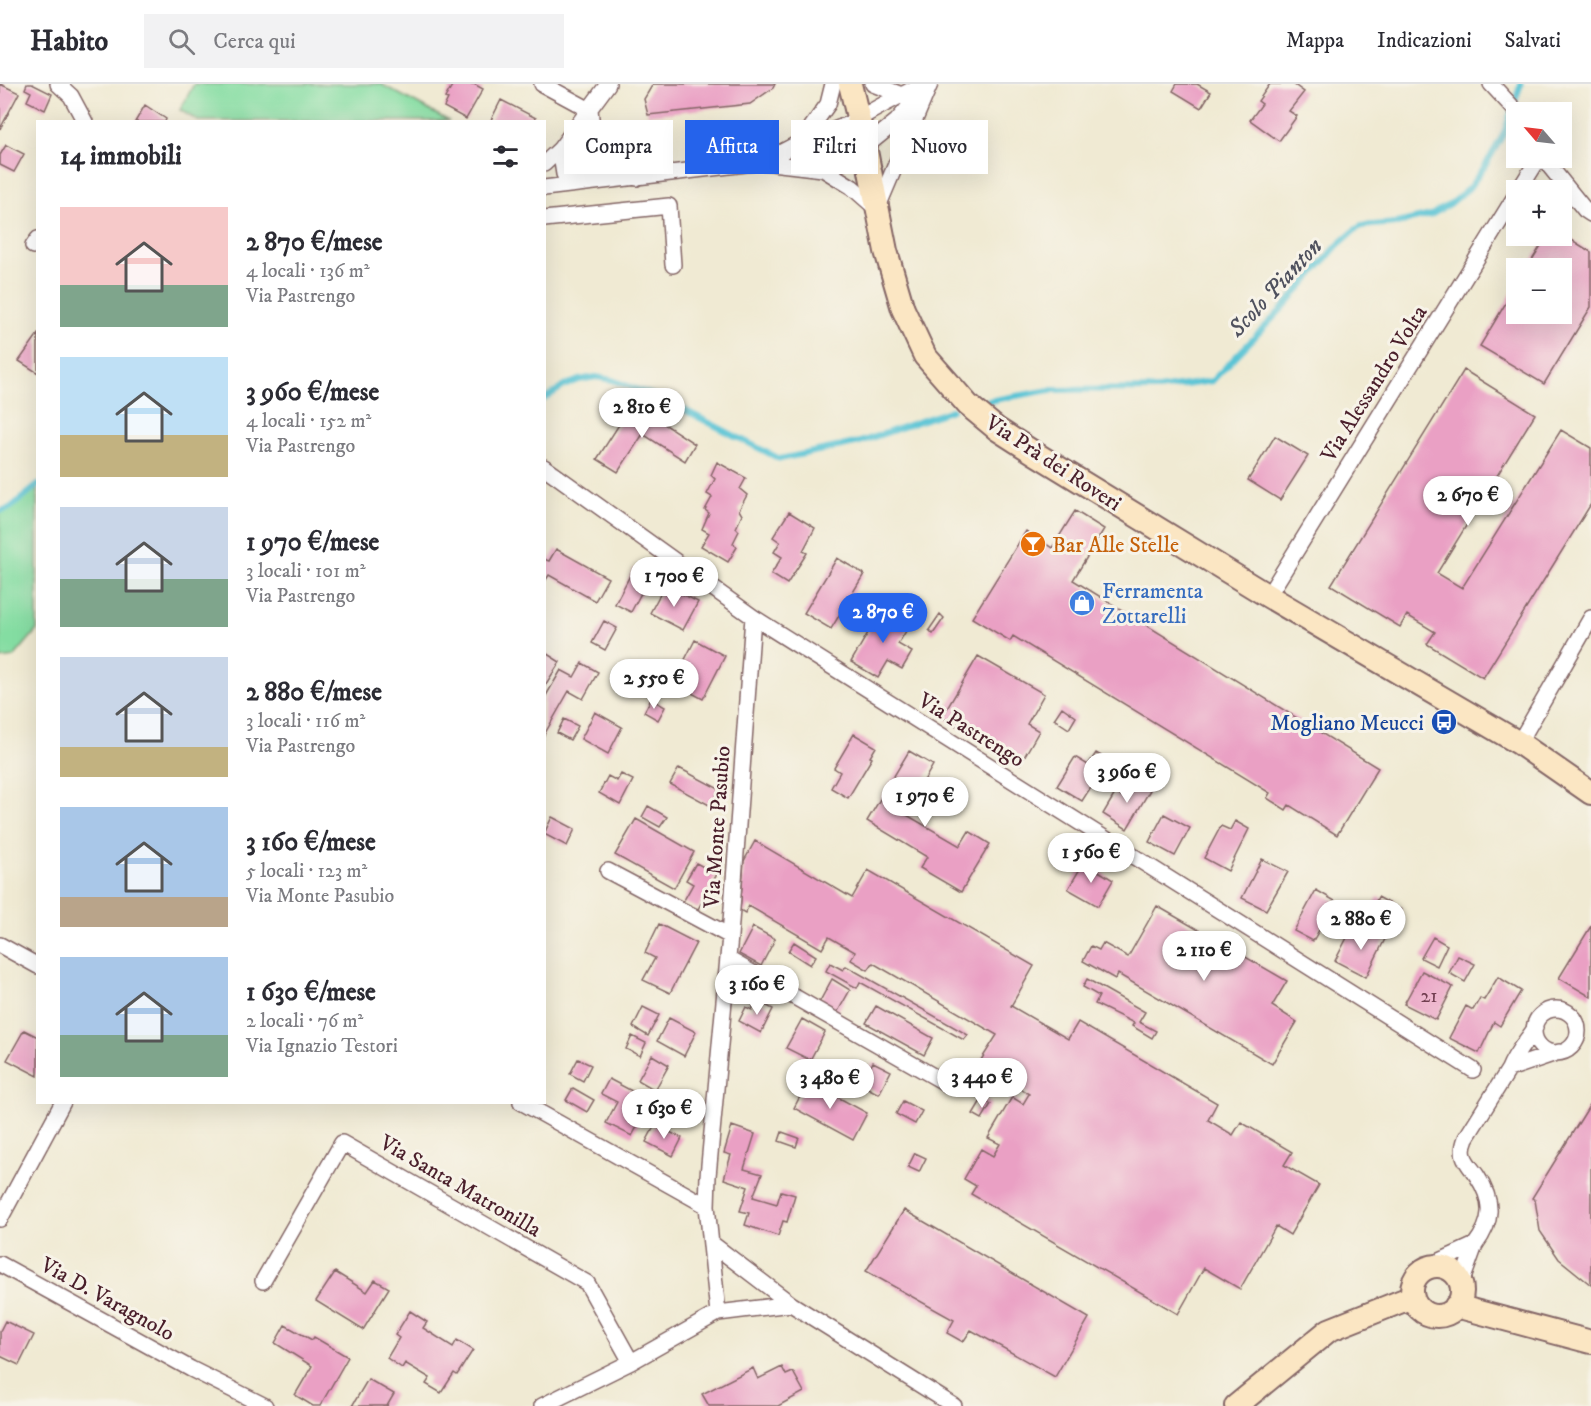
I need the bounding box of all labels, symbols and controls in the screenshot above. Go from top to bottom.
search box [144,14,564,68]
text: Habito [30,24,108,59]
icon: search [165,25,198,58]
text: Cerca qui [213,28,296,55]
text: Mappa [1286,28,1344,54]
text: Indicazioni [1377,28,1472,54]
text: Salvati [1505,28,1561,54]
north arrow [1506,102,1572,168]
map controls [1506,102,1572,324]
chip: Compra [564,120,673,174]
chip: Affitta [685,120,779,174]
chip: Filtri [791,120,878,174]
chip: Nuovo [890,120,988,174]
text: 14 immobili [60,140,182,173]
icon: filters [489,140,522,173]
button: + [1506,180,1572,246]
text: 2 870 €/mese [246,226,383,259]
icon: home [108,231,180,303]
water label: Scolo Pianton [1221,232,1329,344]
button: − [1506,258,1572,324]
text: 4 locali · 136 m² [246,259,370,284]
text: Via Pastrengo [246,284,355,309]
street label: Via Alessandro Volta [1315,300,1434,468]
text: 3 960 €/mese [246,376,379,409]
icon: home [108,381,180,453]
pin: 2 810 € [587,388,697,439]
text: 2 810 € [613,395,671,420]
text: 4 locali · 152 m² [246,409,371,434]
street label: Via Prà dei Roveri [979,409,1126,517]
text: Via Pastrengo [246,434,355,459]
pin: 2 670 € [1413,476,1523,527]
text: 2 670 € [1437,483,1499,508]
text: 1 970 €/mese [246,526,379,559]
bar icon: Bar Alle Stelle [1018,529,1048,559]
icon: home [108,531,180,603]
place label: Bar Alle Stelle [1052,532,1179,559]
pin: 1 700 € [619,557,729,608]
text: 3 locali · 101 m² [246,559,366,584]
text: 1 700 € [644,564,704,589]
place label: Ferramenta Zottarelli [1102,578,1204,630]
text: Via Pastrengo [246,584,355,609]
shop icon: Ferramenta Zottarelli [1067,588,1097,618]
pin: 2 870 € [828,593,938,644]
text: 2 870 € [852,600,914,625]
pin: 2 550 € [599,659,709,710]
text: 2 550 € [624,666,684,691]
text: 2 880 €/mese [246,676,382,709]
icon: home [108,681,180,753]
street label: Via Pastrengo [912,686,1029,774]
bus stop icon: Mogliano Meucci [1429,707,1459,737]
text: 3 locali · 116 m² [246,709,365,734]
place label: Mogliano Meucci [1270,710,1424,737]
text: Via Pastrengo [246,734,355,759]
street label: Via Monte Pasubio [698,745,737,910]
pin: 3 960 € [1072,753,1182,804]
text: 3 960 € [1098,760,1156,785]
pin: 1 970 € [870,777,980,828]
text: 1 970 € [896,784,954,809]
text: 3 160 €/mese [246,826,376,859]
icon: home [108,831,180,903]
pin: 1 560 € [1036,833,1146,884]
text: 1 560 € [1062,840,1120,865]
text: 5 locali · 123 m² [246,859,367,884]
text: Via Monte Pasubio [246,884,394,909]
pin: 2 880 € [1306,900,1416,951]
text: 2 880 € [1331,907,1391,932]
pin: 2 110 € [1149,931,1259,982]
text: 2 110 € [1176,938,1232,963]
pin: 3 160 € [702,965,812,1016]
text: 3 160 € [729,972,785,997]
text: 1 630 €/mese [246,976,376,1009]
icon: home [108,981,180,1053]
house number: 21 [1420,984,1438,1009]
text: 2 locali · 76 m² [246,1009,364,1034]
text: Via Ignazio Testori [246,1034,398,1059]
pin: 3 440 € [927,1058,1037,1109]
pin: 3 480 € [775,1059,885,1110]
text: 3 440 € [951,1065,1013,1090]
text: 3 480 € [800,1066,860,1091]
pin: 1 630 € [609,1089,719,1140]
text: 1 630 € [636,1096,692,1121]
street label: Via Santa Matronilla [374,1129,546,1244]
street label: Via D. Varagnolo [35,1251,179,1347]

